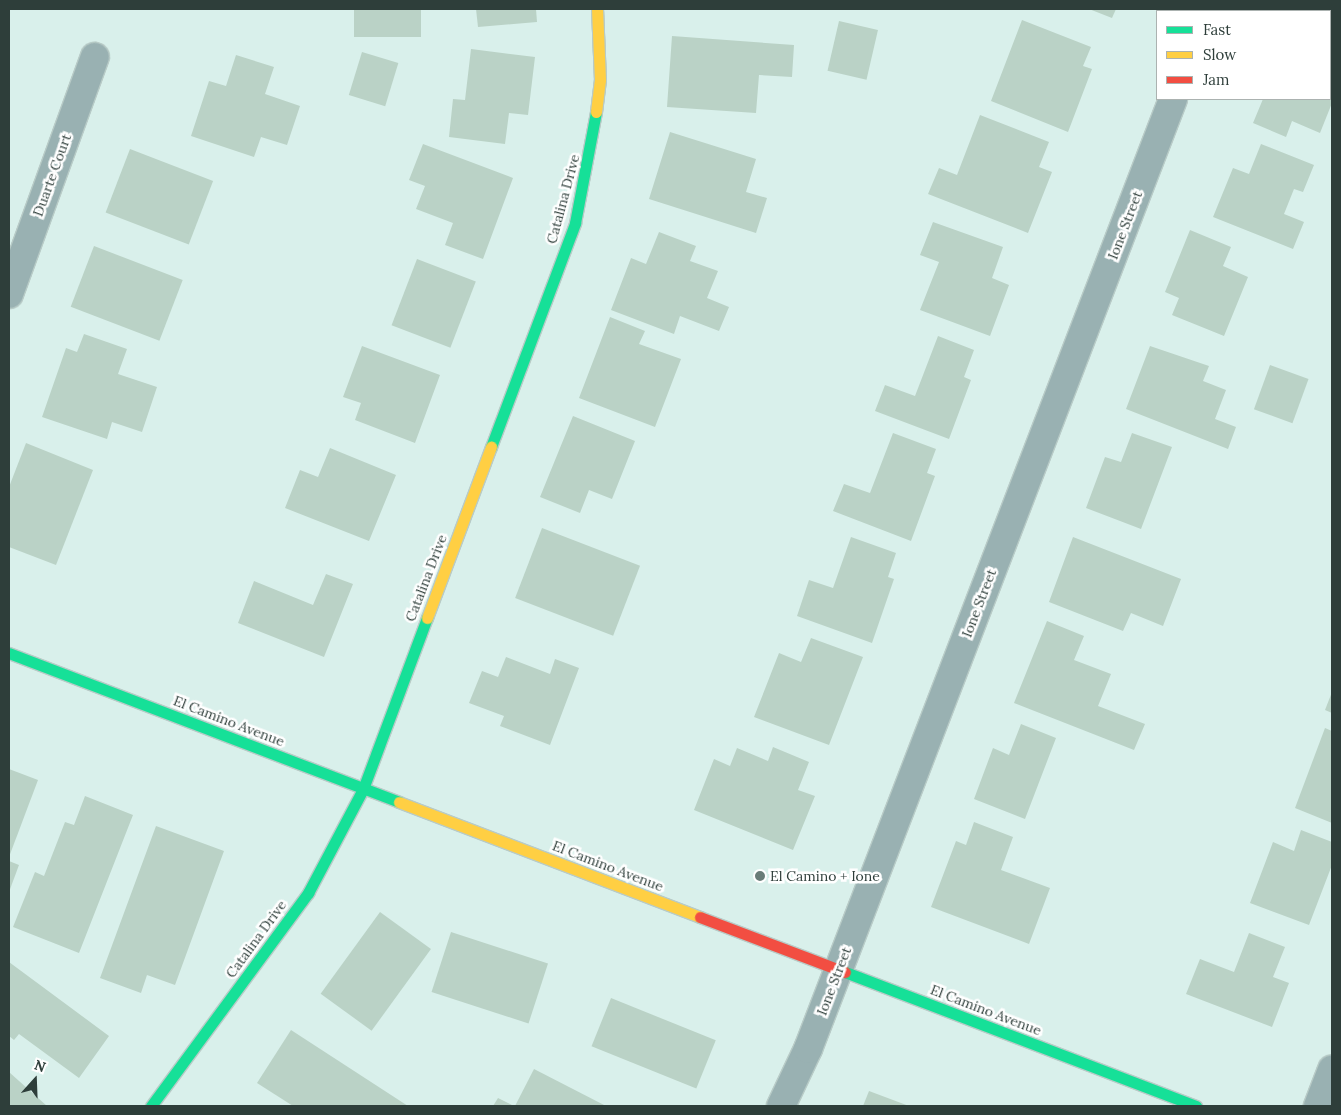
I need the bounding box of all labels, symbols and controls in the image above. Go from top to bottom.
legend [1156,10,1331,100]
text: Fast [1203,20,1231,39]
text: Slow [1203,45,1236,64]
text: Jam [1203,70,1230,89]
street label: Duarte Court [29,131,75,219]
street label: Catalina Drive [543,153,583,245]
street label: Ione Street [1104,188,1146,262]
street label: Catalina Drive [402,532,450,624]
street label: Ione Street [958,566,1000,640]
street label: El Camino Avenue [171,692,287,750]
street label: El Camino Avenue [550,837,666,895]
place label: El Camino + Ione [770,868,880,884]
marker: El Camino + Ione [754,870,766,882]
street label: Catalina Drive [222,897,290,981]
street label: Ione Street [813,944,855,1018]
street label: El Camino Avenue [928,981,1044,1039]
north arrow [10,1055,60,1105]
text: N [32,1056,48,1076]

